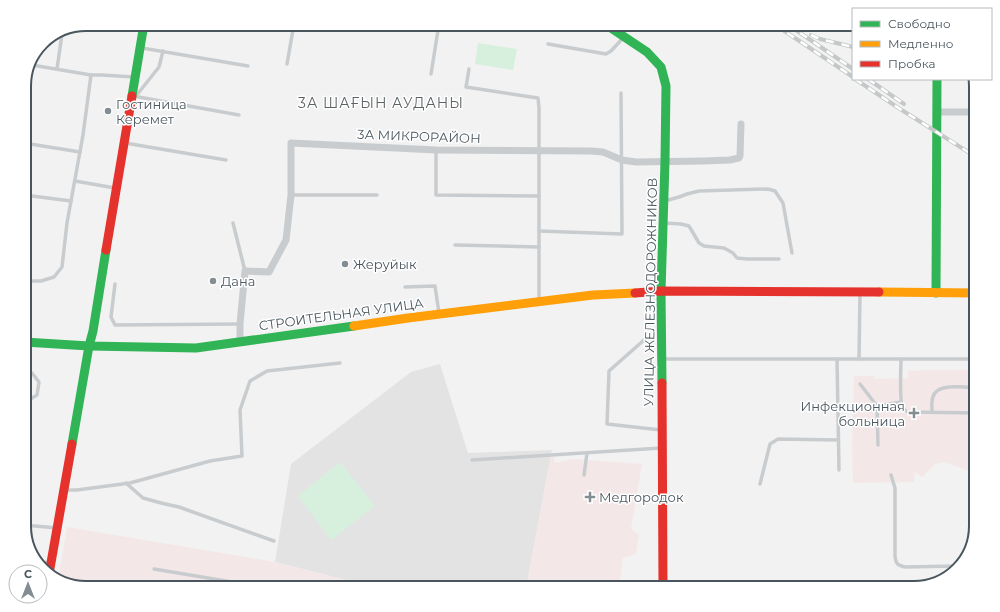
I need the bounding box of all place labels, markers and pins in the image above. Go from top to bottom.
place label: Гостиница Керемет [116,96,187,127]
marker: Гостиница Керемет [103,106,113,116]
place label: Жеруйык [353,256,417,272]
marker: Жеруйык [340,259,350,269]
place label: Дана [221,273,255,289]
marker: Дана [208,276,218,286]
place label: Инфекционная больница [801,398,905,429]
marker: Инфекционная больница [908,407,920,419]
place label: Медгородок [599,489,684,505]
marker: Медгородок [584,491,596,503]

